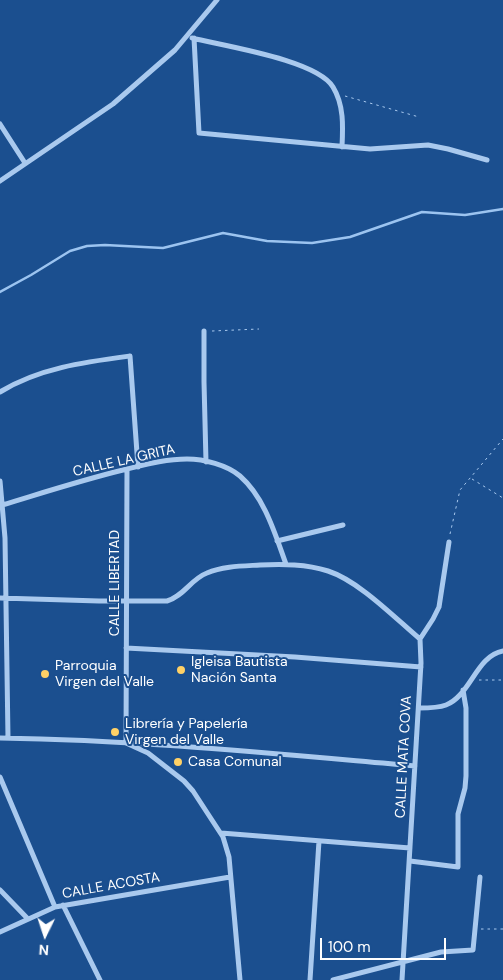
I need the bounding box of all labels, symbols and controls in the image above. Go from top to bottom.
street label: CALLE LA GRITA [71,441,177,481]
street label: CALLE LIBERTAD [107,530,123,636]
place label: Igleisa Bautista Nación Santa [191,654,288,686]
place label: Parroquia Virgen del Valle [55,658,154,690]
marker: Igleisa Bautista Nación Santa [175,664,187,676]
marker: Parroquia Virgen del Valle [39,668,51,680]
street label: CALLE MATA COVA [392,695,416,819]
place label: Librería y Papelería Virgen del Valle [125,716,248,749]
marker: Librería y Papelería Virgen del Valle [109,726,121,738]
place label: Casa Comunal [188,754,282,770]
marker: Casa Comunal [172,756,184,768]
street label: CALLE ACOSTA [61,869,161,903]
north arrow [20,910,70,960]
scale bar [323,928,449,960]
text: 100 m [328,937,371,957]
text: N [38,941,50,959]

